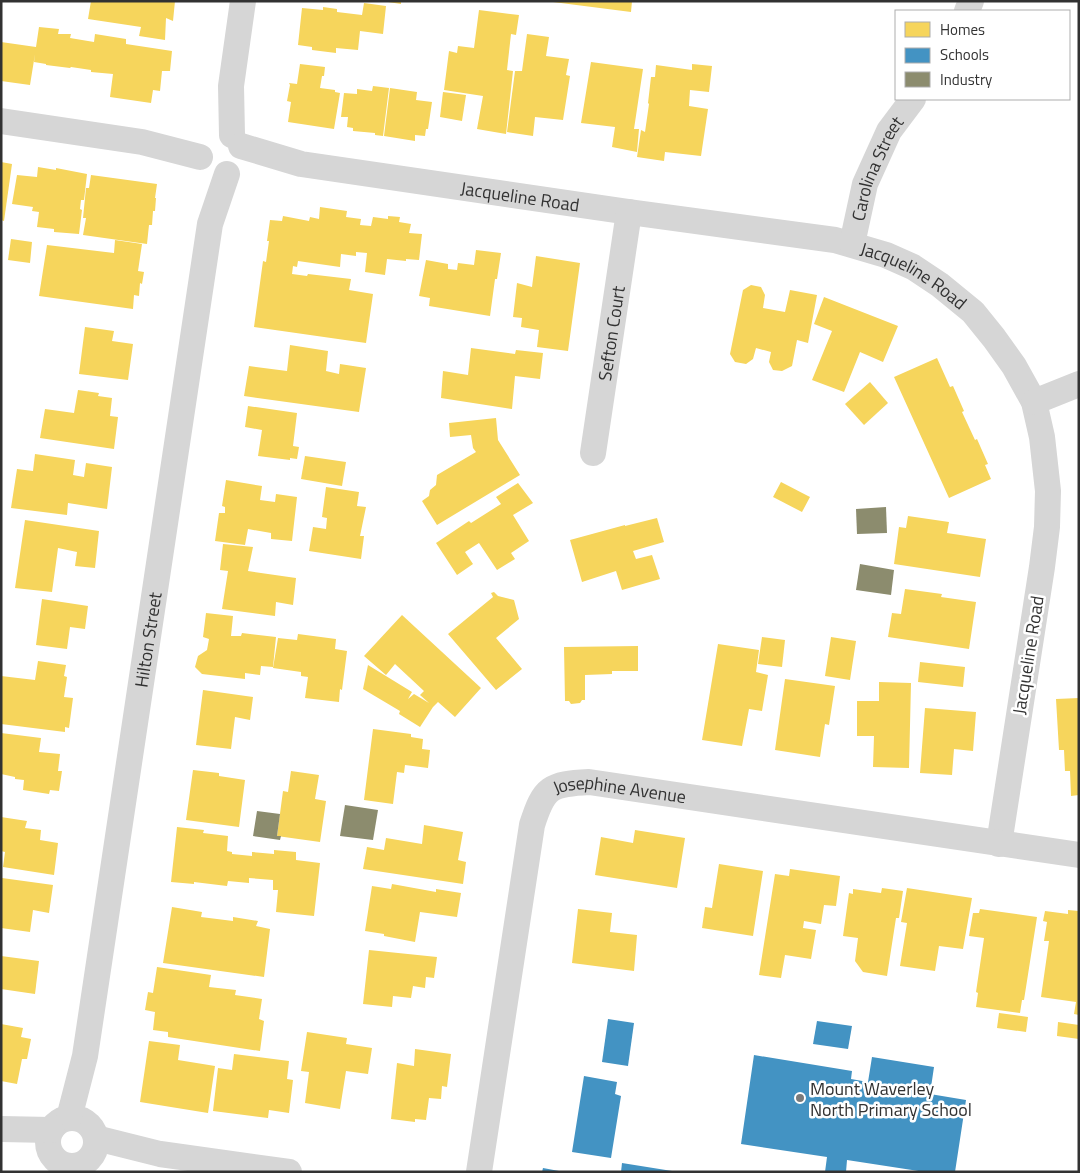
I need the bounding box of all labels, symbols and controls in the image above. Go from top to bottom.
legend [895,10,1070,100]
text: Homes [940,18,985,41]
text: Schools [940,43,989,66]
text: Industry [940,68,992,91]
street label: Carolina Street [844,109,910,223]
street label: Jacqueline Road [459,174,581,218]
street label: Jacqueline Road [857,235,973,316]
street label: Sefton Court [590,283,631,383]
street label: Hilton Street [127,589,168,689]
street label: Jacqueline Road [1005,594,1051,716]
street label: Josephine Avenue [548,768,688,810]
place label: Mount Waverley North Primary School [810,1075,972,1123]
marker: Mount Waverley North Primary School [794,1092,806,1104]

